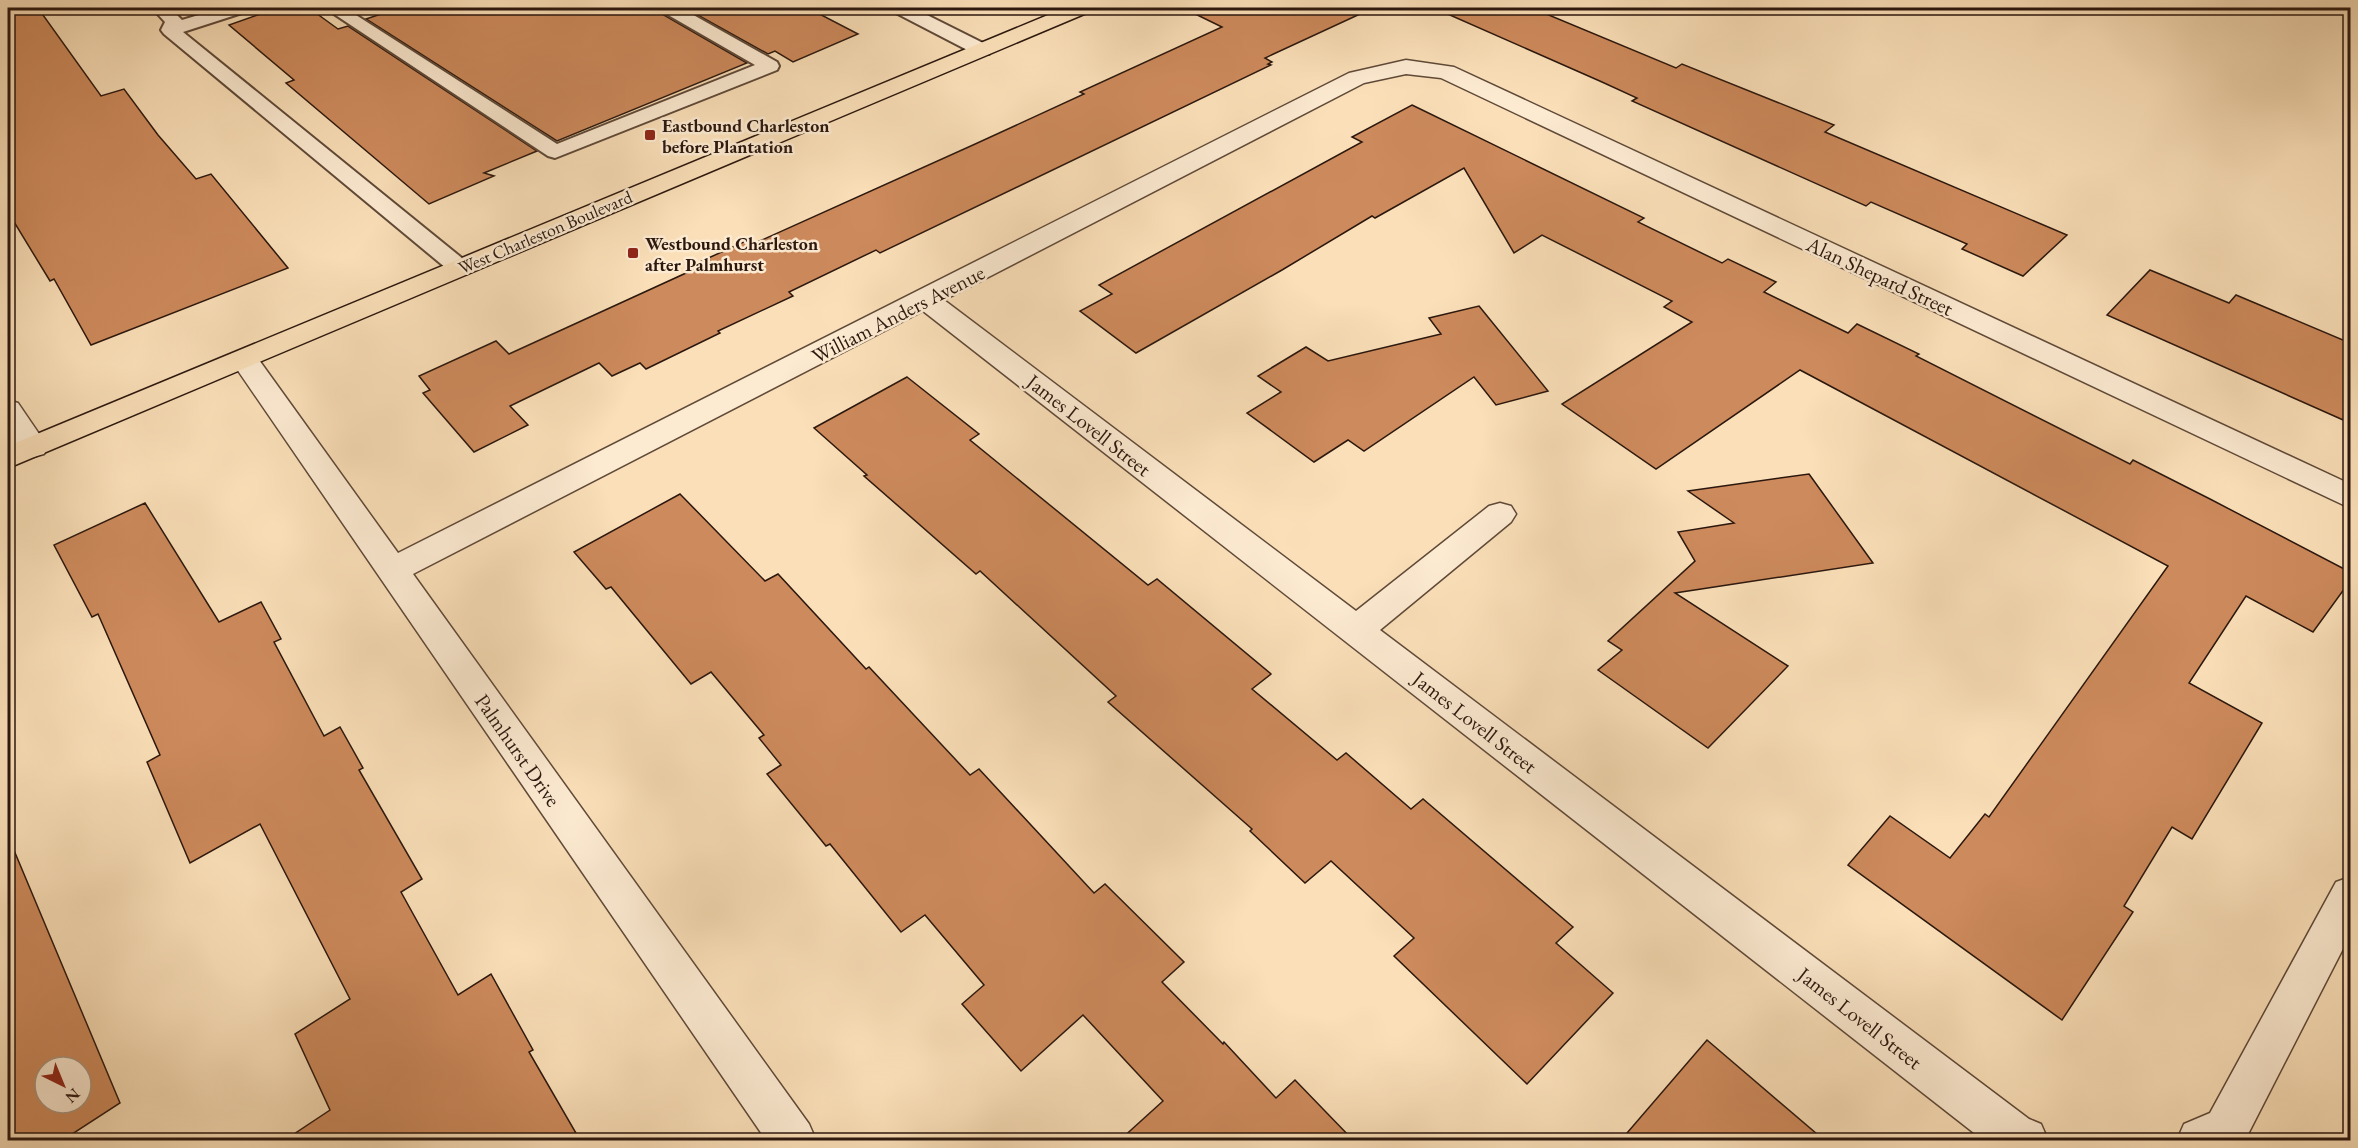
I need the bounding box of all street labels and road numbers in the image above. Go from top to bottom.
street label: West Charleston Boulevard [454,185,636,279]
street label: Alan Shepard Street [1801,230,1958,322]
street label: William Anders Avenue [807,259,989,369]
street label: James Lovell Street [1020,367,1157,482]
street label: James Lovell Street [1406,664,1543,779]
street label: Palmhurst Drive [469,688,567,812]
street label: James Lovell Street [1791,960,1928,1075]

